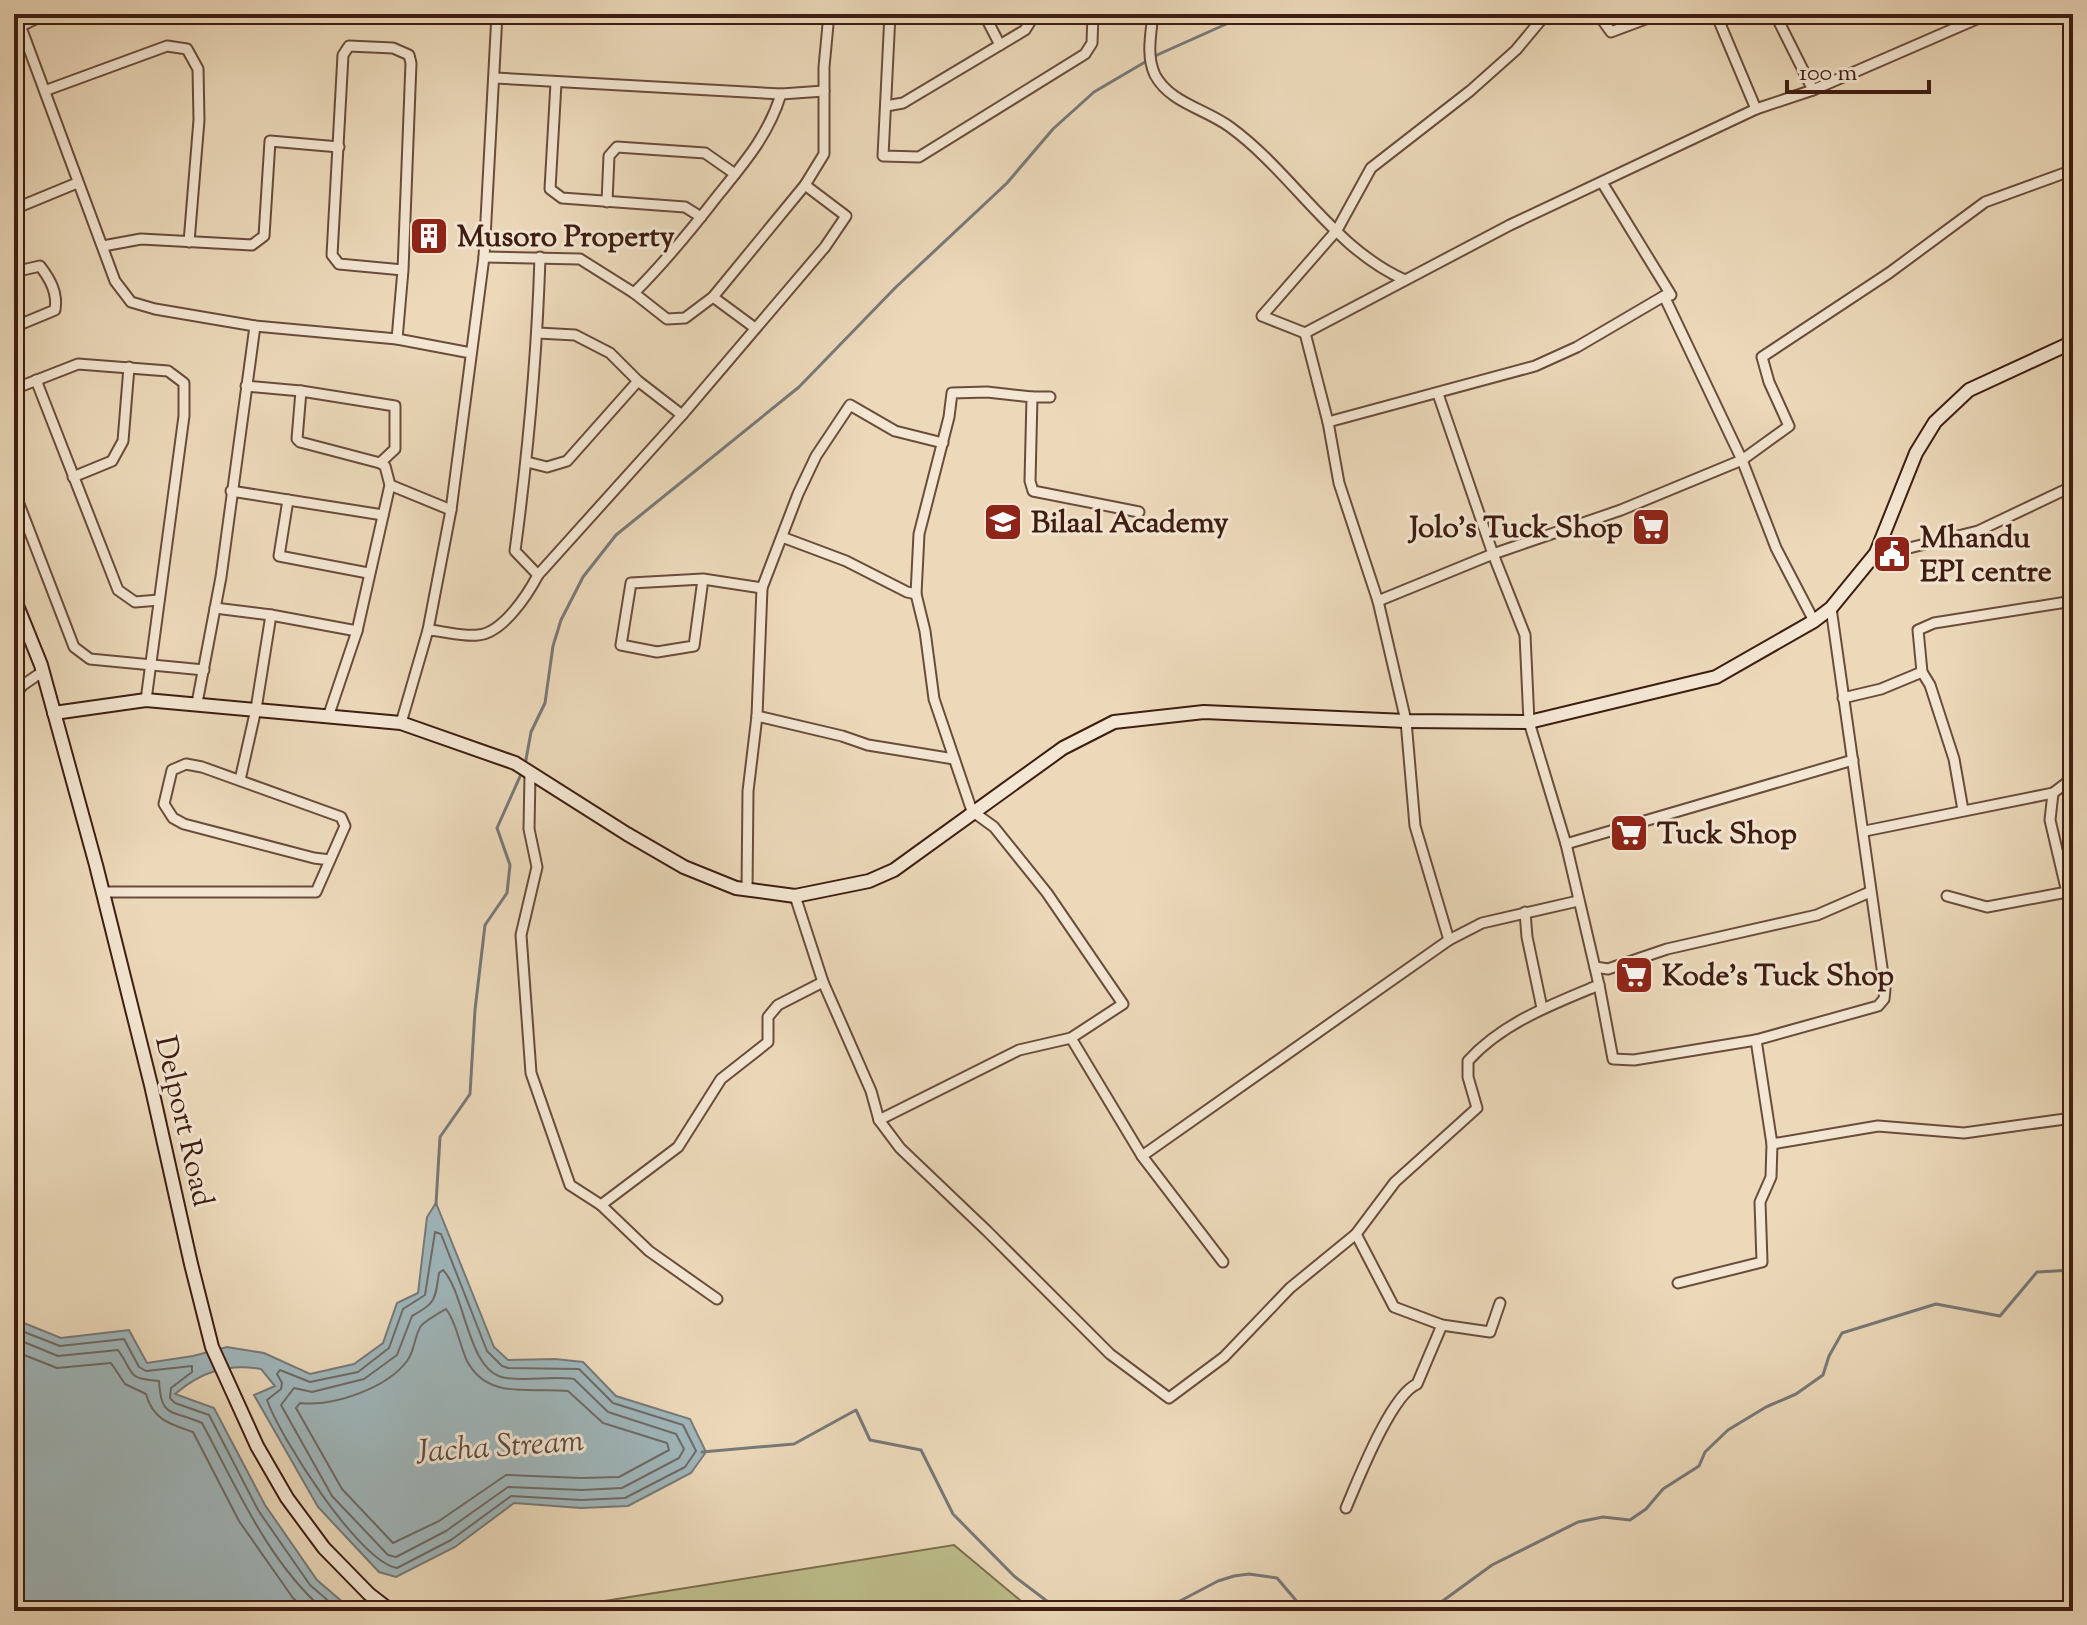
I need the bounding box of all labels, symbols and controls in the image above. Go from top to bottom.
scale bar [1787,44,1929,94]
text: 100 m [1799,57,1857,91]
building icon: Musoro Property [408,215,450,257]
place label: Musoro Property [457,217,675,260]
school or university icon: Bilaal Academy [982,501,1024,543]
place label: Bilaal Academy [1031,503,1229,546]
supermarket icon: Jolo's Tuck Shop [1630,506,1672,548]
place label: Jolo's Tuck Shop [1407,508,1623,551]
place label: Mhandu EPI centre [1920,518,2052,595]
public building icon: Mhandu EPI centre [1871,533,1913,575]
supermarket icon: Tuck Shop [1608,812,1650,854]
place label: Tuck Shop [1657,814,1797,857]
supermarket icon: Kode's Tuck Shop [1613,954,1655,996]
place label: Kode's Tuck Shop [1662,956,1894,999]
street label: Delport Road [142,1032,223,1211]
water label: Jacha Stream [414,1419,586,1477]

